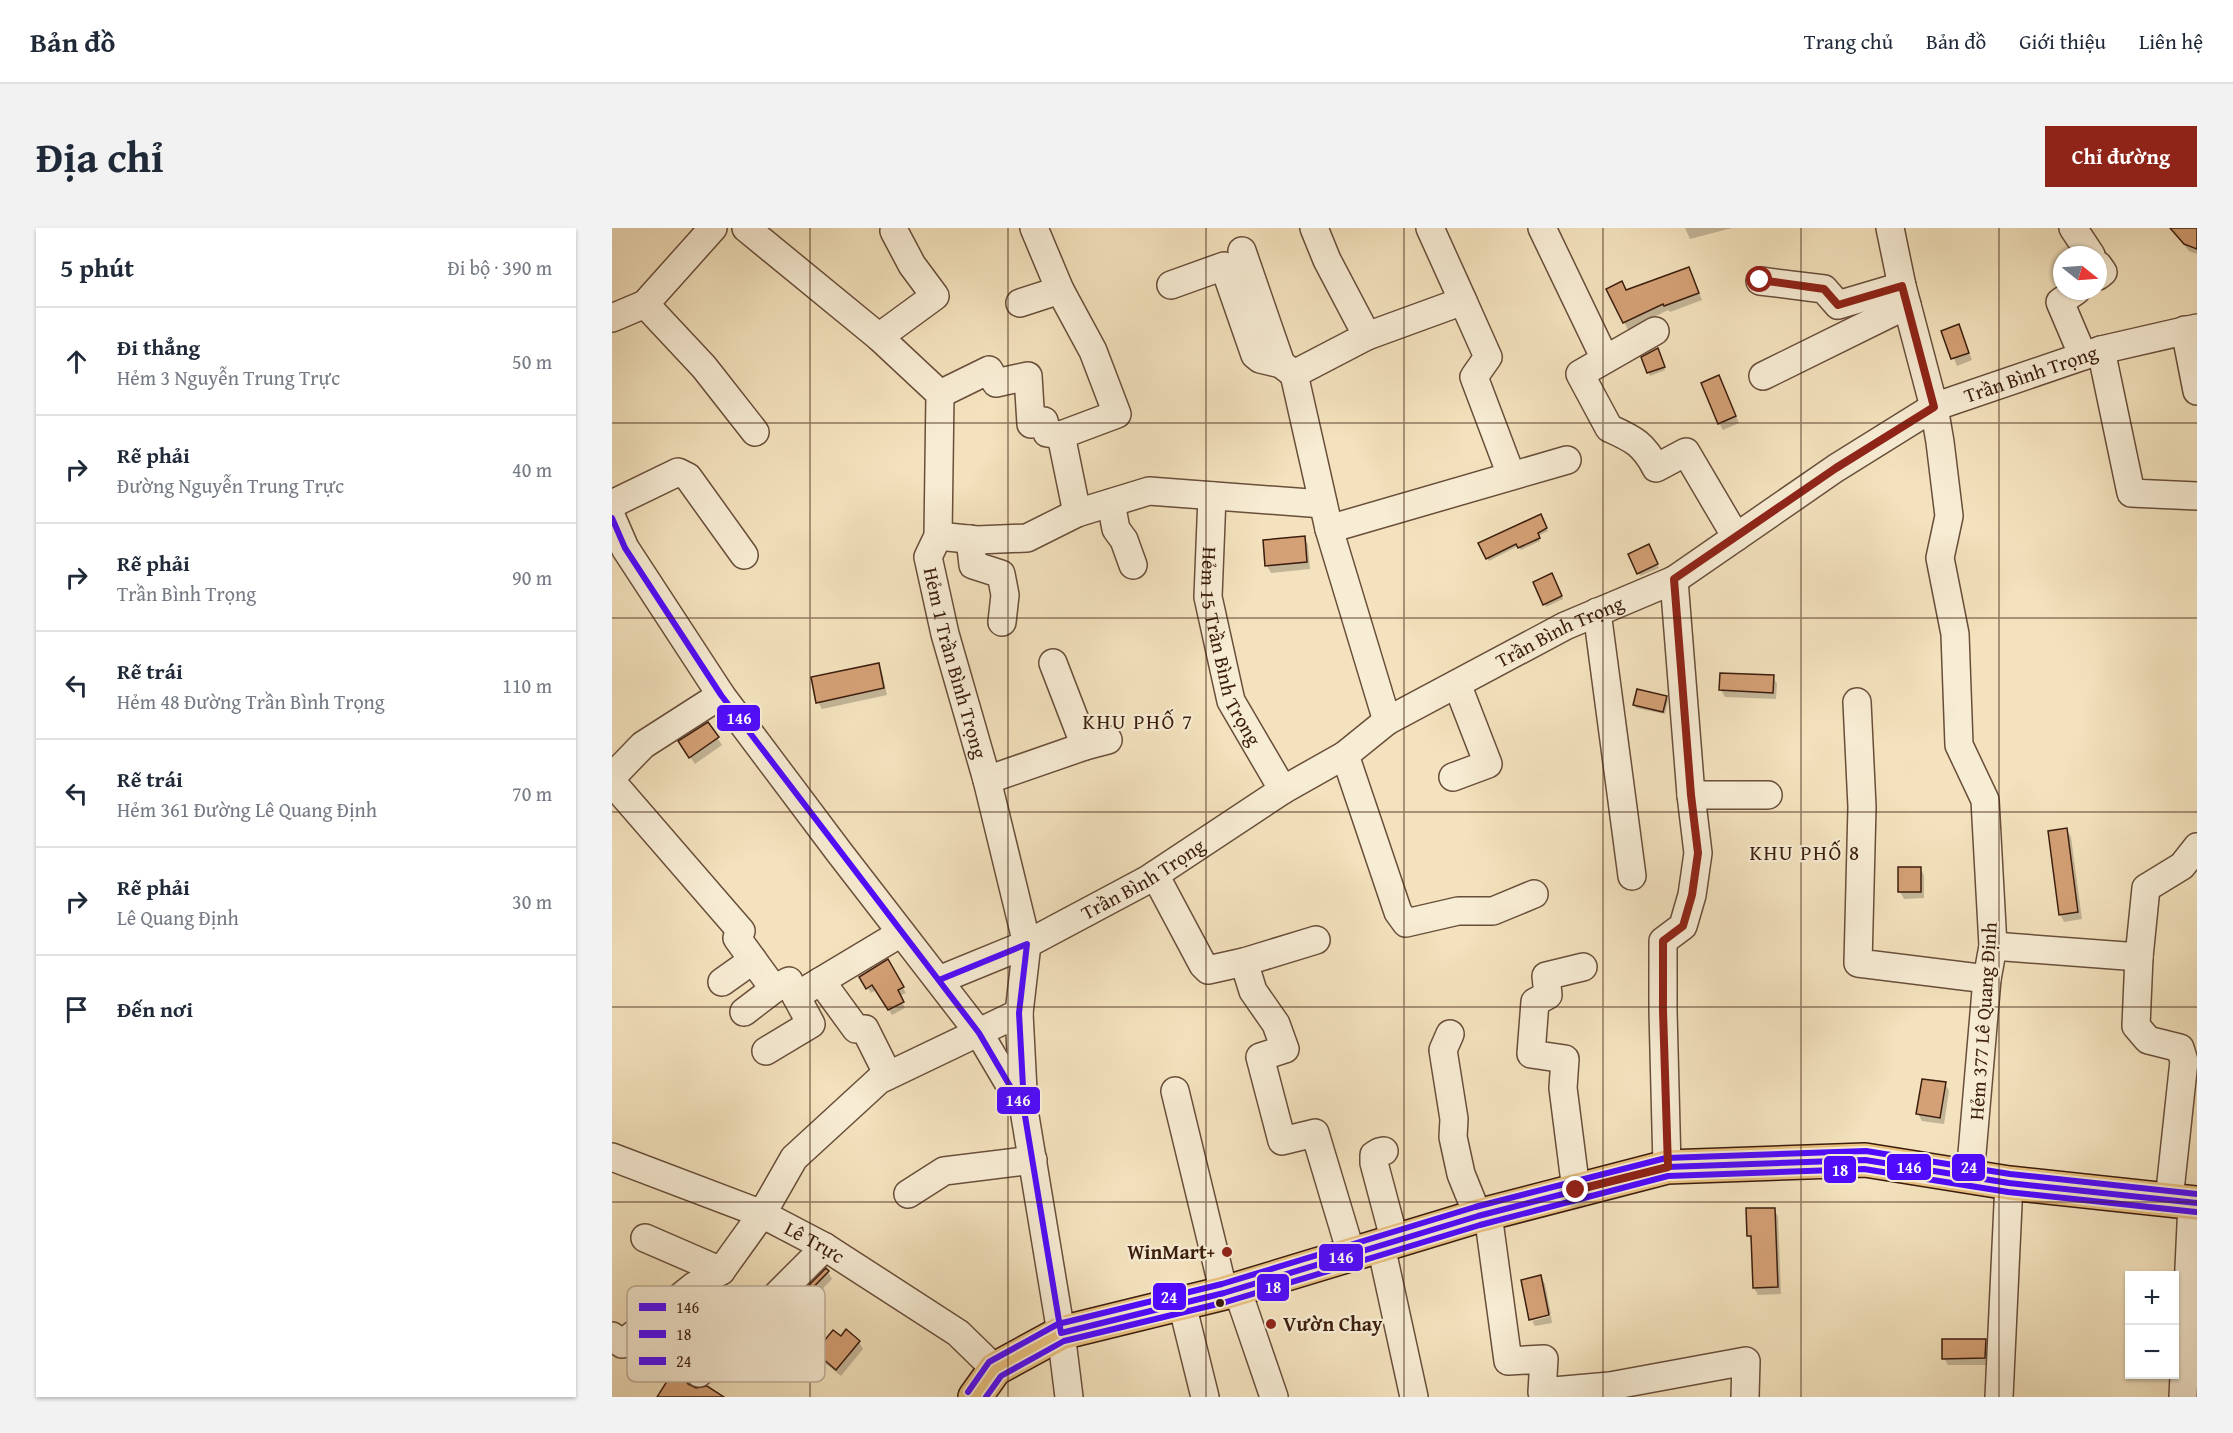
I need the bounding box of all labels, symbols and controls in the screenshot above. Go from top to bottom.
text: Bản đồ [30,21,115,62]
text: Trang chủ [1804,26,1893,57]
text: Bản đồ [1926,26,1986,57]
text: Giới thiệu [2019,26,2106,57]
text: Liên hệ [2139,26,2203,57]
text: Địa chỉ [36,126,164,187]
button: Chỉ đường [2045,126,2197,187]
north arrow [2053,246,2107,300]
text: 5 phút [60,248,134,287]
text: Đi bộ · 390 m [448,253,552,282]
route start [1746,266,1772,292]
text: Đi thẳng [117,331,200,363]
street label: Trần Bình Trọng [1960,337,2101,410]
icon: ahead [60,345,93,378]
text: 50 m [512,347,552,376]
text: Hẻm 3 Nguyễn Trung Trực [117,363,340,392]
text: Rẽ phải [117,439,190,471]
icon: right [60,453,93,486]
text: 40 m [512,455,552,484]
text: Đường Nguyễn Trung Trực [117,471,344,500]
street label: Hẻm 15 Trần Bình Trọng [1194,546,1269,751]
text: Rẽ phải [117,547,190,579]
icon: right [60,561,93,594]
text: 90 m [512,563,552,592]
street label: Hẻm 1 Trần Bình Trọng [917,564,995,762]
text: Trần Bình Trọng [117,579,256,608]
street label: Trần Bình Trọng [1490,588,1628,675]
text: Rẽ trái [117,655,183,687]
icon: left [60,669,93,702]
text: 110 m [502,671,552,700]
text: Hẻm 48 Đường Trần Bình Trọng [117,687,385,716]
line badge: 146 [716,704,761,732]
text: 146 [727,706,751,730]
district label: KHU PHỐ 7 [1082,706,1194,737]
text: Rẽ trái [117,763,183,795]
icon: left [60,777,93,810]
text: 70 m [512,779,552,808]
text: Hẻm 361 Đường Lê Quang Định [117,795,377,824]
street label: Trần Bình Trọng [1076,831,1210,927]
district label: KHU PHỐ 8 [1749,837,1861,868]
text: Rẽ phải [117,871,190,903]
icon: right [60,885,93,918]
text: 30 m [512,887,552,916]
text: Lê Quang Định [117,903,239,932]
street label: Hẻm 377 Lê Quang Định [1961,921,2004,1121]
icon: arrive [60,993,93,1026]
text: Đến nơi [117,993,193,1025]
line badge: 146 [996,1086,1041,1115]
text: 146 [1006,1088,1030,1112]
line badge: 146 [1886,1153,1932,1181]
line badge: 24 [1951,1153,1986,1182]
line badge: 18 [1823,1155,1857,1184]
text: 146 [1897,1155,1921,1179]
text: 24 [1961,1155,1977,1179]
text: 18 [1832,1158,1848,1182]
route end [1562,1176,1588,1202]
street label: Lê Trực [780,1213,851,1270]
place label: WinMart+ [1127,1237,1215,1266]
line badge: 146 [1318,1243,1364,1272]
marker: WinMart+ [1220,1245,1234,1259]
text: 146 [1329,1245,1353,1269]
map controls [2125,1271,2179,1379]
button: + [2125,1271,2179,1325]
line badge: 18 [1256,1273,1290,1302]
text: 18 [1265,1275,1281,1299]
line badge: 24 [1152,1282,1187,1311]
text: 24 [1161,1285,1177,1309]
legend [627,1286,825,1382]
text: 146 [676,1295,699,1319]
unlabelled marker [1214,1297,1226,1309]
place label: Vườn Chay [1283,1309,1383,1338]
marker: Vườn Chay [1264,1317,1278,1331]
text: 18 [676,1322,692,1346]
button: − [2125,1325,2179,1379]
text: 24 [676,1349,692,1373]

